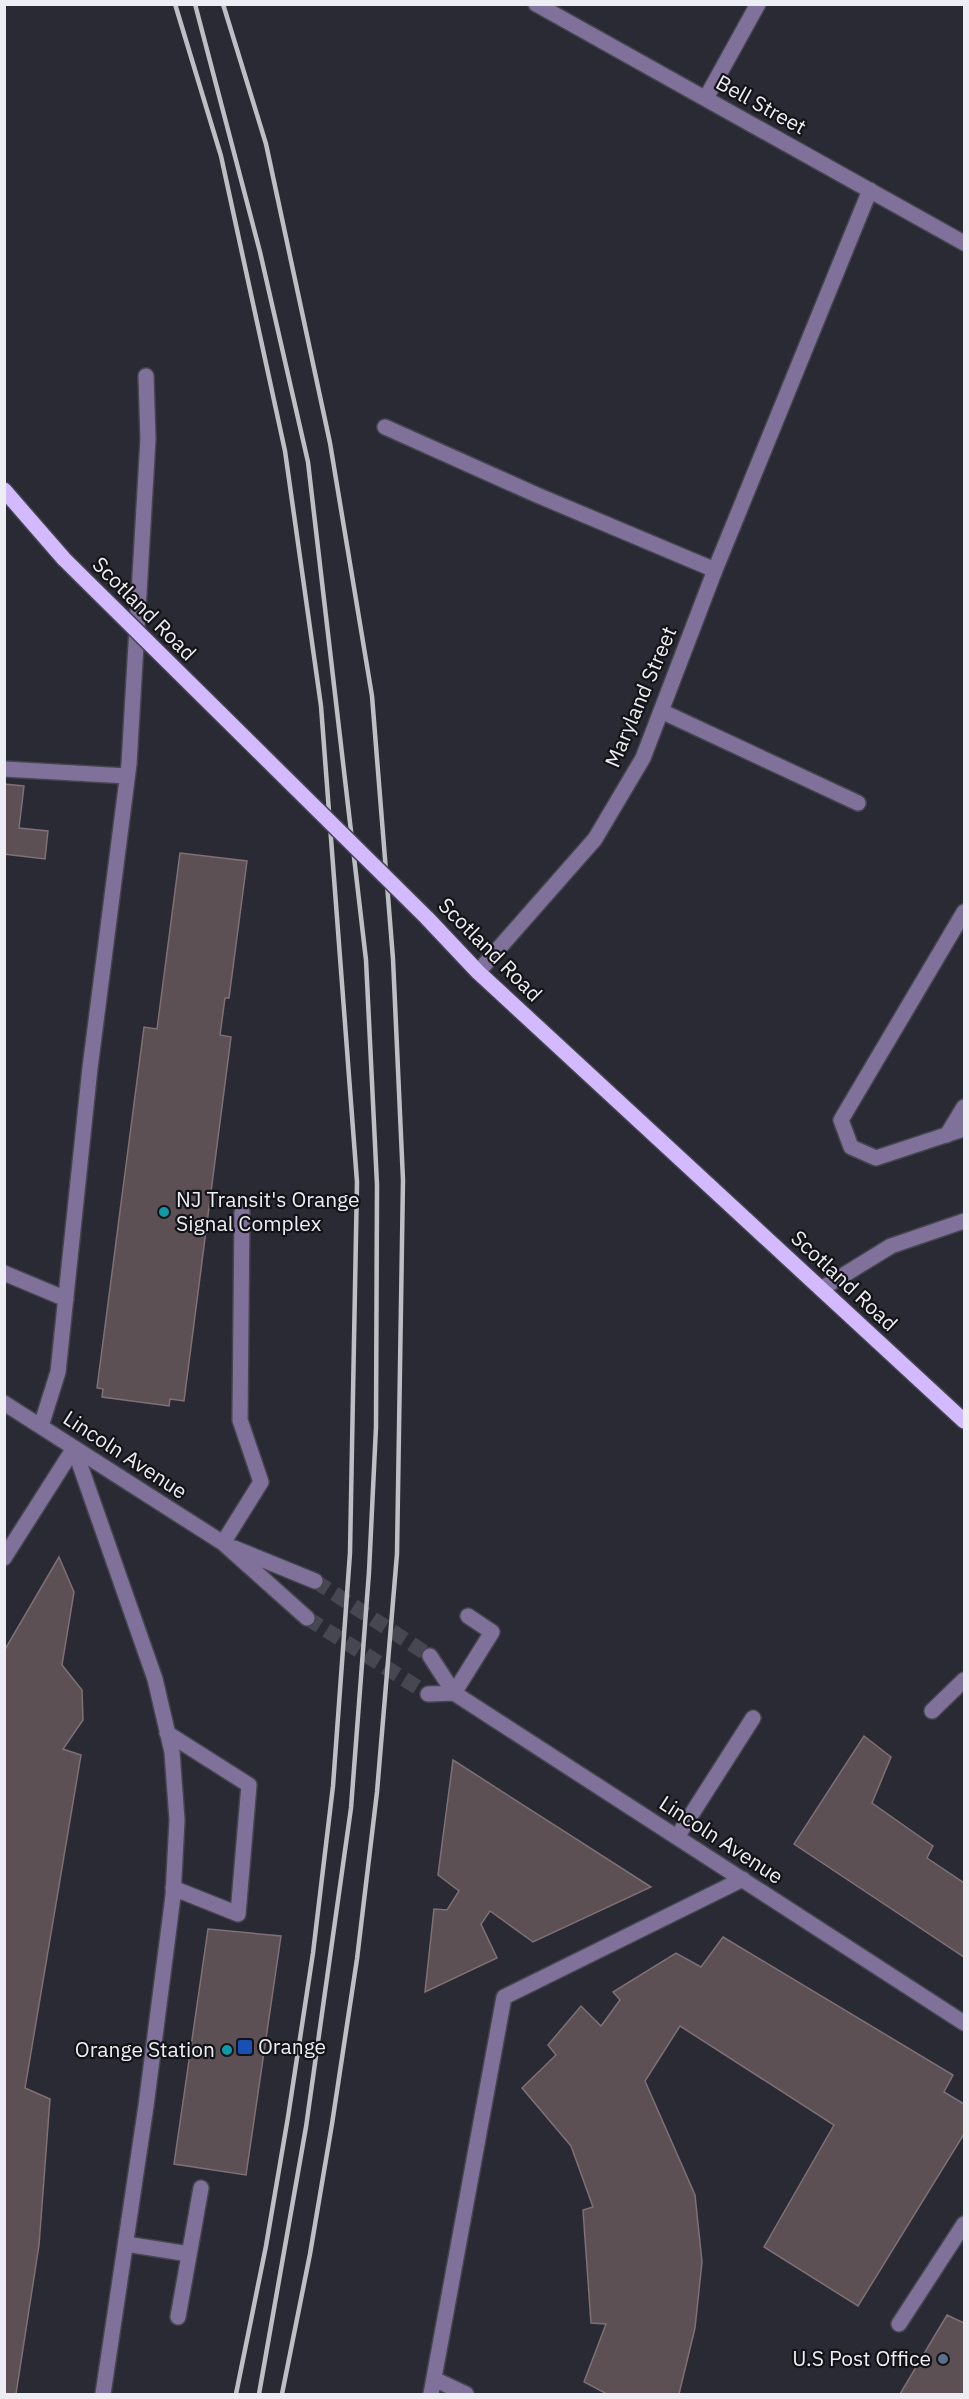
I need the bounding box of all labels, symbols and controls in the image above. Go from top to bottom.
street label: Bell Street [711,68,812,140]
street label: Scotland Road [87,550,203,666]
street label: Maryland Street [598,622,682,771]
street label: Scotland Road [433,891,549,1007]
place label: NJ Transit's Orange Signal Complex [176,1185,360,1237]
marker: NJ Transit's Orange Signal Complex [157,1205,171,1219]
street label: Scotland Road [785,1224,904,1337]
street label: Lincoln Avenue [58,1404,193,1505]
street label: Lincoln Avenue [654,1789,789,1890]
place label: Orange [258,2032,326,2060]
place label: Orange Station [75,2035,215,2063]
marker: Orange [236,2038,254,2056]
marker: Orange Station [220,2043,234,2057]
place label: U.S Post Office [792,2344,931,2372]
marker: U.S Post Office [936,2352,950,2366]

